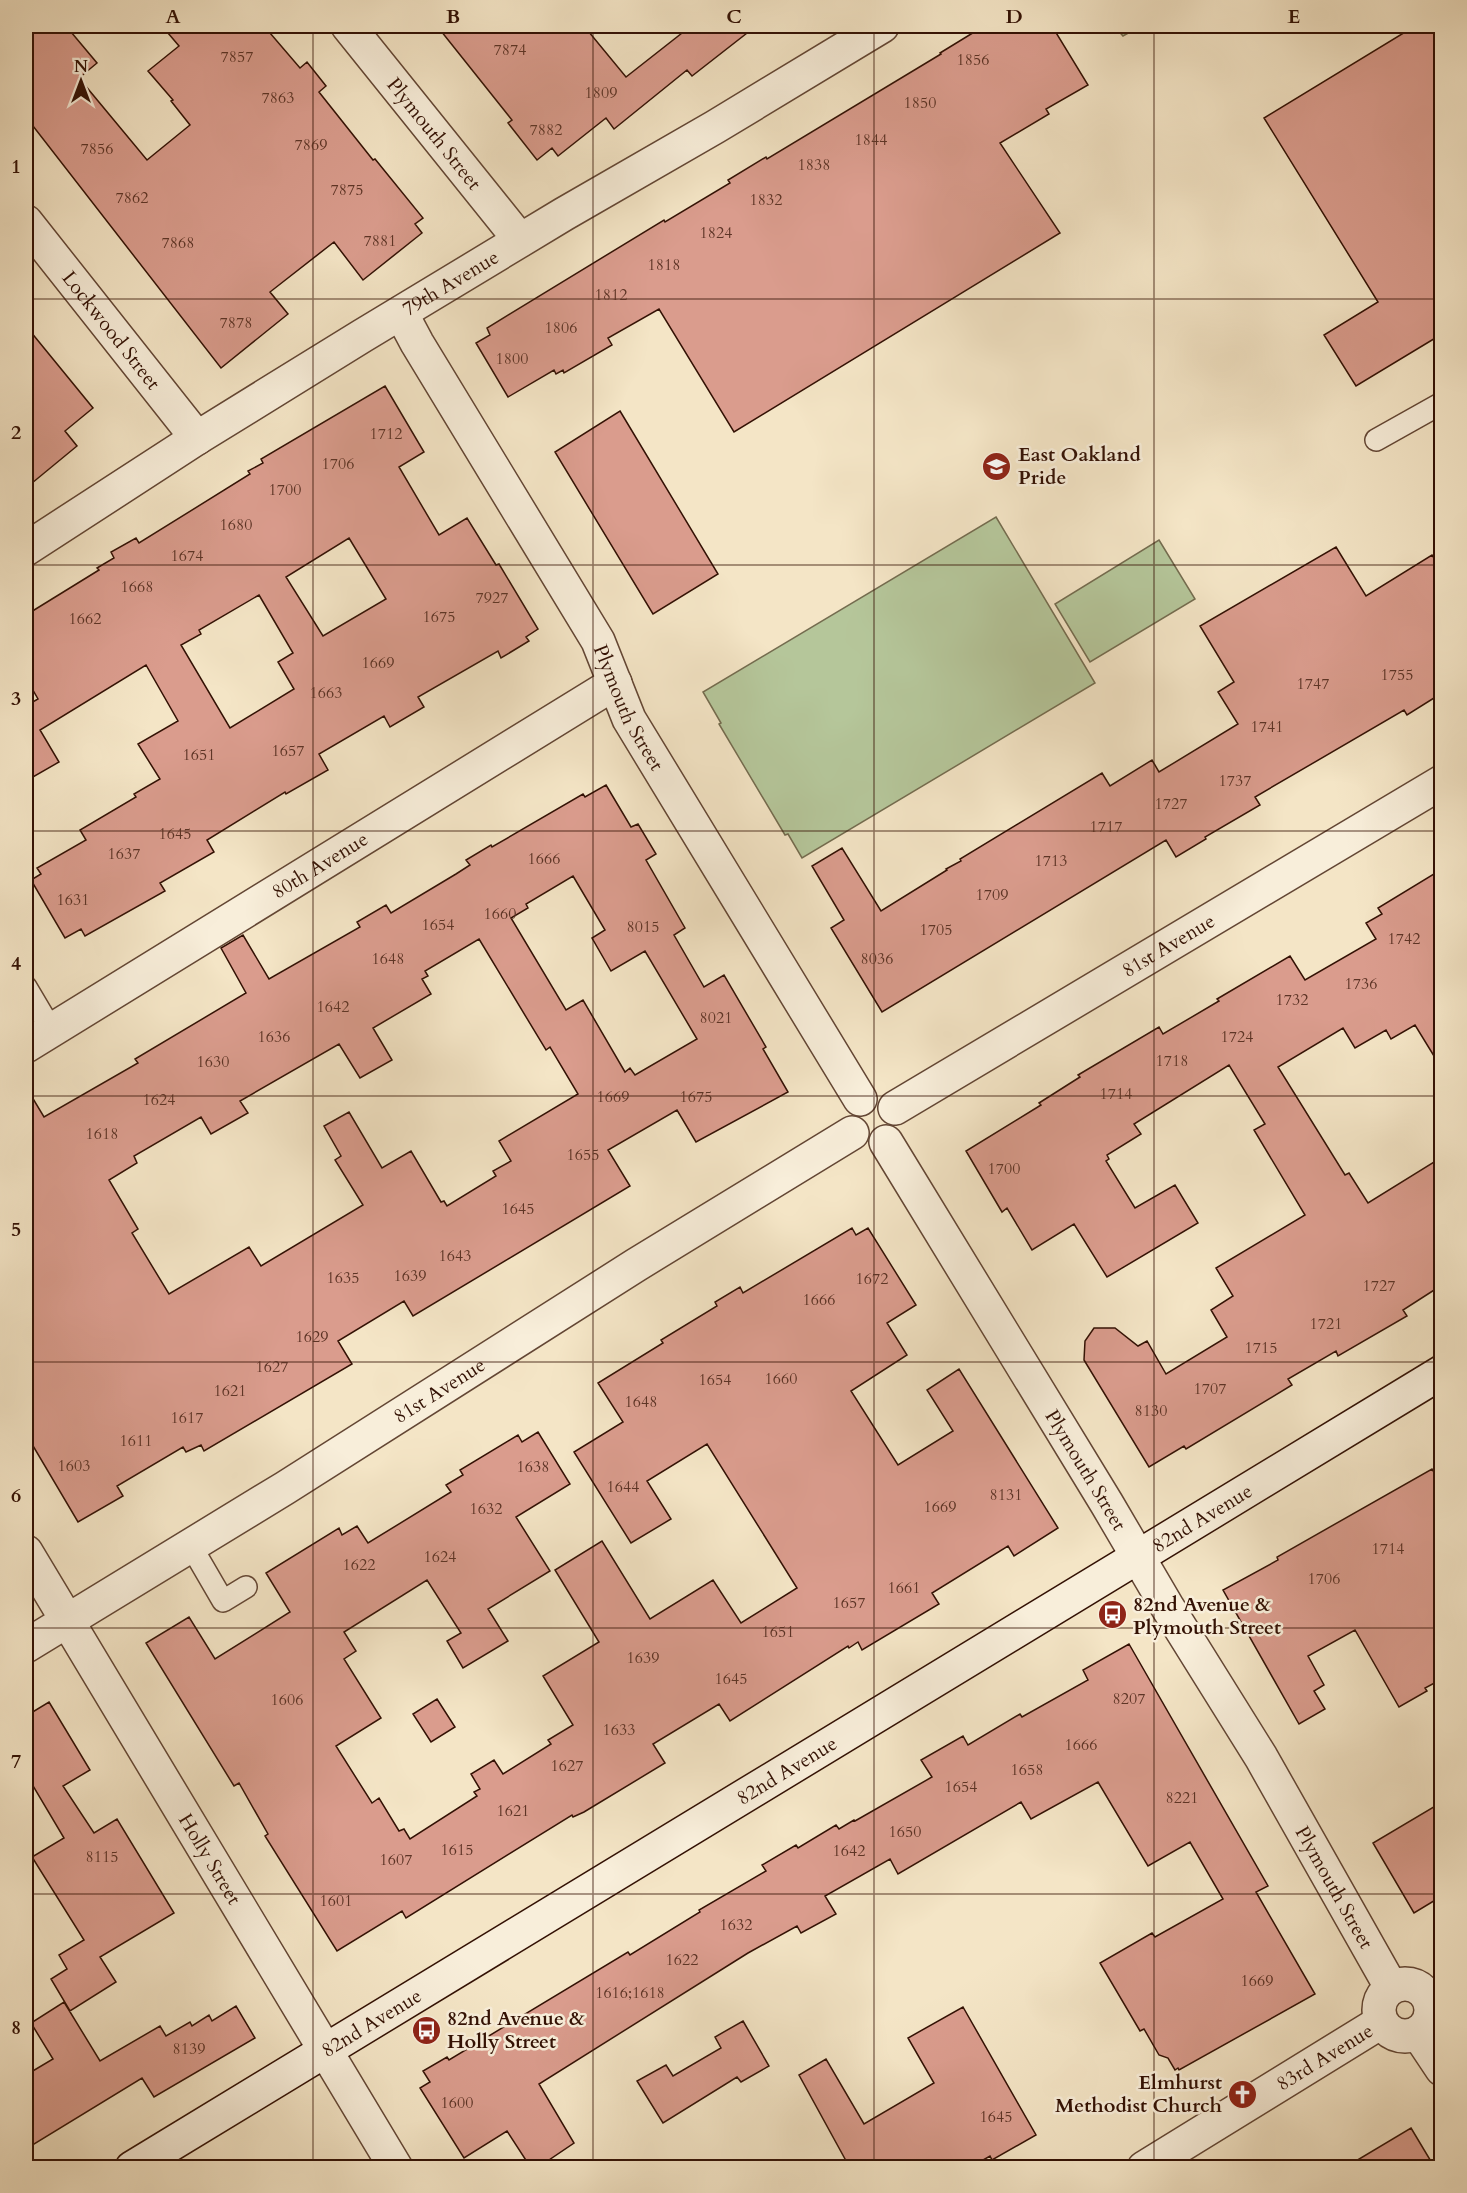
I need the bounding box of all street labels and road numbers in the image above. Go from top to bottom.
street label: Plymouth Street [381,72,488,196]
street label: 79th Avenue [397,244,504,323]
street label: Lockwood Street [56,265,167,396]
street label: Plymouth Street [587,641,671,776]
street label: 80th Avenue [267,826,373,905]
street label: 81st Avenue [1117,907,1220,984]
street label: 81st Avenue [388,1351,490,1430]
street label: Plymouth Street [1038,1404,1133,1536]
street label: 82nd Avenue [1147,1477,1257,1559]
street label: 82nd Avenue [732,1730,842,1811]
street label: Holly Street [172,1809,248,1910]
street label: Plymouth Street [1289,1821,1380,1954]
street label: 82nd Avenue [316,1982,427,2064]
street label: 83rd Avenue [1271,2017,1378,2097]

